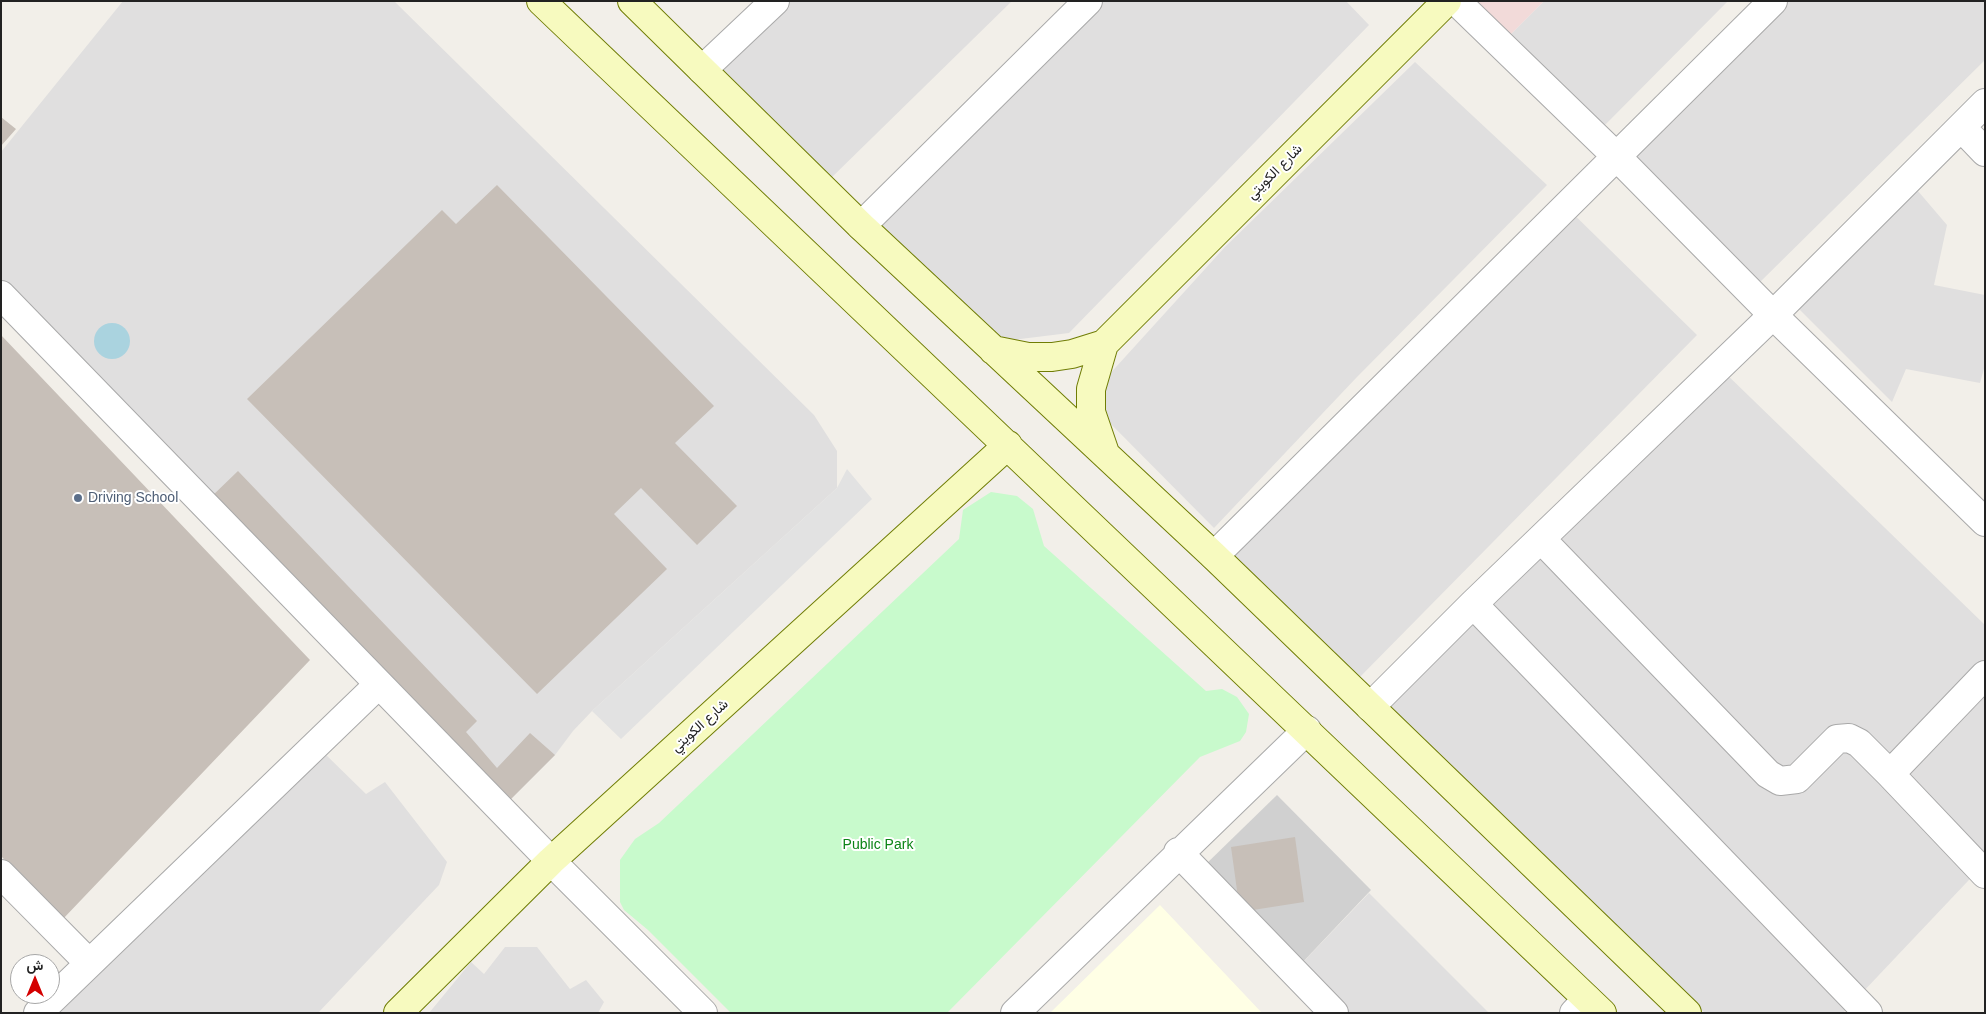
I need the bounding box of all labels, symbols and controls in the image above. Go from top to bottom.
street label: شارع الكويتي [1244,141,1306,203]
place label: Driving School [88,490,178,506]
marker: Driving School [72,492,84,504]
street label: شارع الكويتي [668,696,732,756]
park label: Public Park [843,837,913,853]
north arrow [10,954,60,1004]
text: ش [27,957,43,973]

